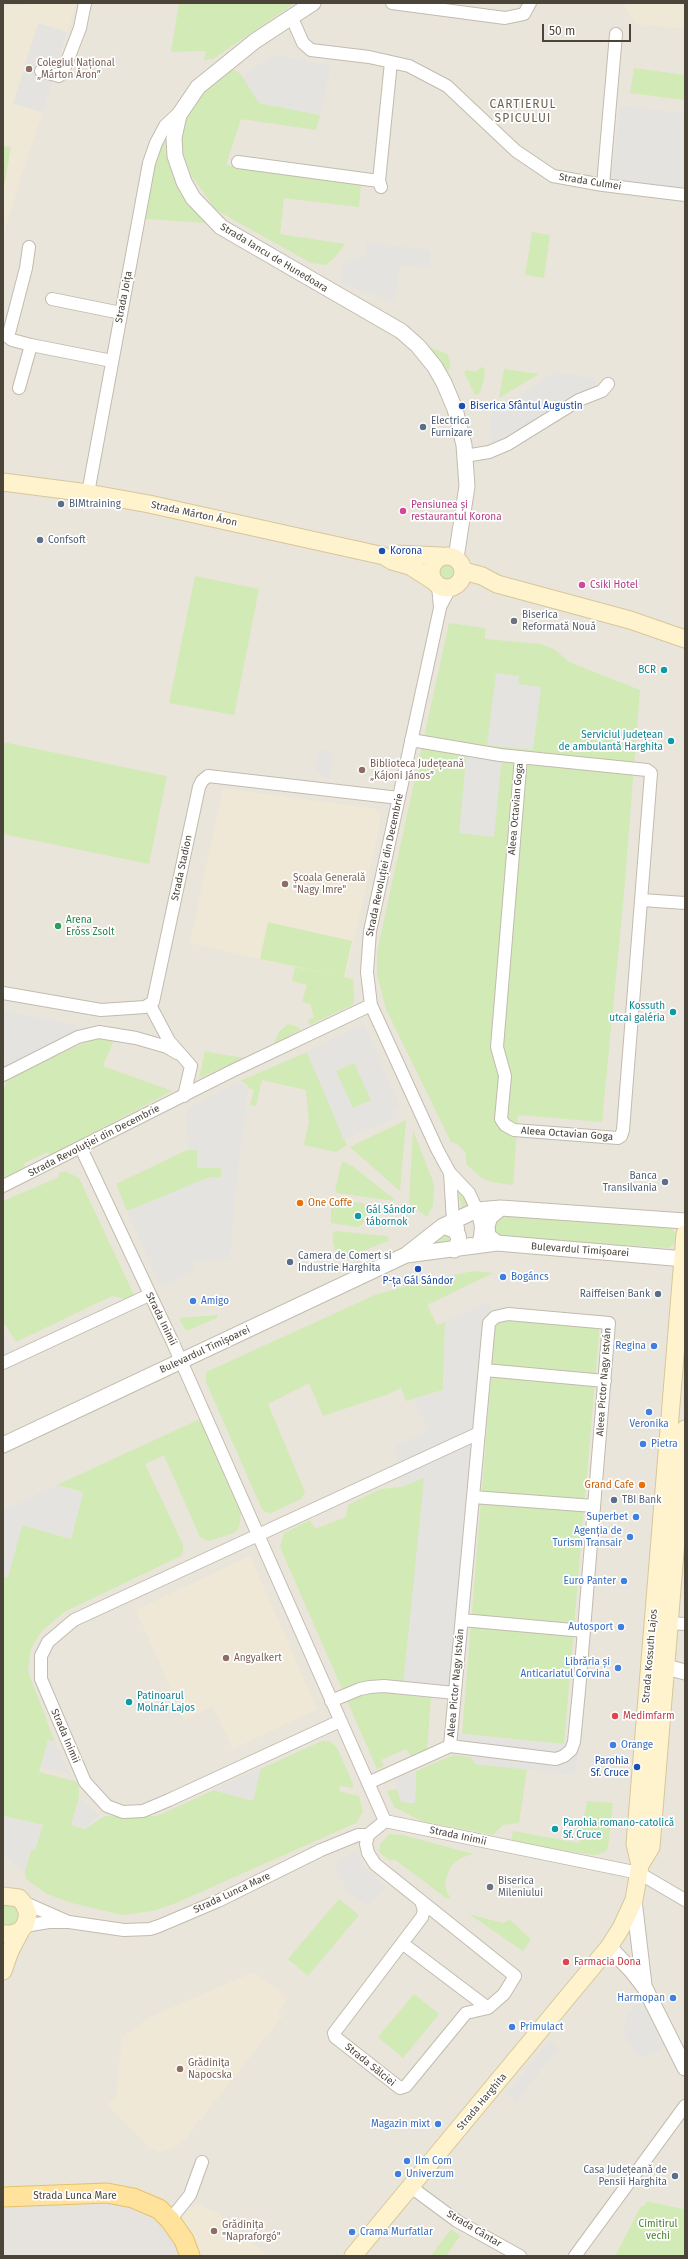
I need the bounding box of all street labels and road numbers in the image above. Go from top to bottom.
street label: Strada Culmei [558,171,622,193]
street label: Strada Iancu de Hunedoara [218,221,330,295]
street label: Strada Joița [113,270,135,324]
street label: Strada Márton Áron [150,499,238,529]
street label: Aleea Octavian Goga [506,762,526,856]
street label: Strada Revoluției din Decembrie [364,792,406,938]
street label: Strada Stadion [169,834,195,902]
street label: Strada Revoluției din Decembrie [26,1102,162,1180]
street label: Aleea Octavian Goga [521,1125,613,1143]
street label: Bulevardul Timișoarei [531,1241,629,1259]
street label: Strada Inimii [143,1290,179,1348]
street label: Bulevardul Timișoarei [158,1324,252,1376]
street label: Aleea Pictor Nagy István [594,1327,614,1437]
street label: Strada Kossuth Lajos [640,1608,660,1704]
street label: Aleea Pictor Nagy István [445,1628,467,1738]
street label: Strada Inimii [48,1707,82,1765]
street label: Strada Inimii [428,1824,488,1848]
street label: Strada Lunca Mare [192,1870,272,1916]
street label: Strada Sălciei [342,2041,398,2089]
street label: Strada Harghita [455,2071,509,2133]
street label: Strada Lunca Mare [33,2190,117,2202]
street label: Strada Cântar [444,2208,504,2250]

